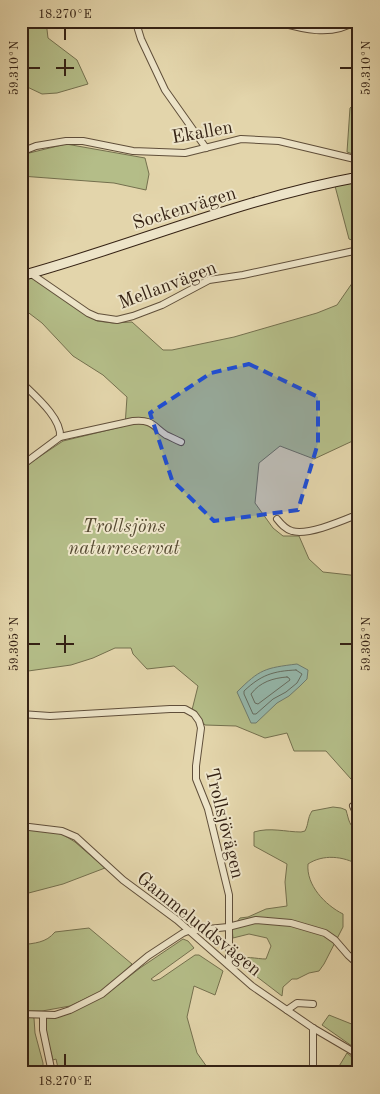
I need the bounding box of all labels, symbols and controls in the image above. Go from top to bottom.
text: 18.270°E [38,9,92,21]
text: 59.310°N [8,41,21,95]
text: 59.310°N [360,41,373,95]
street label: Ekallen [170,119,234,148]
street label: Sockenvägen [131,185,239,234]
street label: Mellanvägen [116,259,220,314]
park label: Trollsjöns naturreservat [68,518,181,559]
text: 59.305°N [8,617,21,671]
text: 59.305°N [360,617,373,671]
street label: Trollsjövägen [201,767,246,881]
street label: Gammeluddsvägen [133,869,264,981]
text: 18.270°E [38,1076,92,1088]

